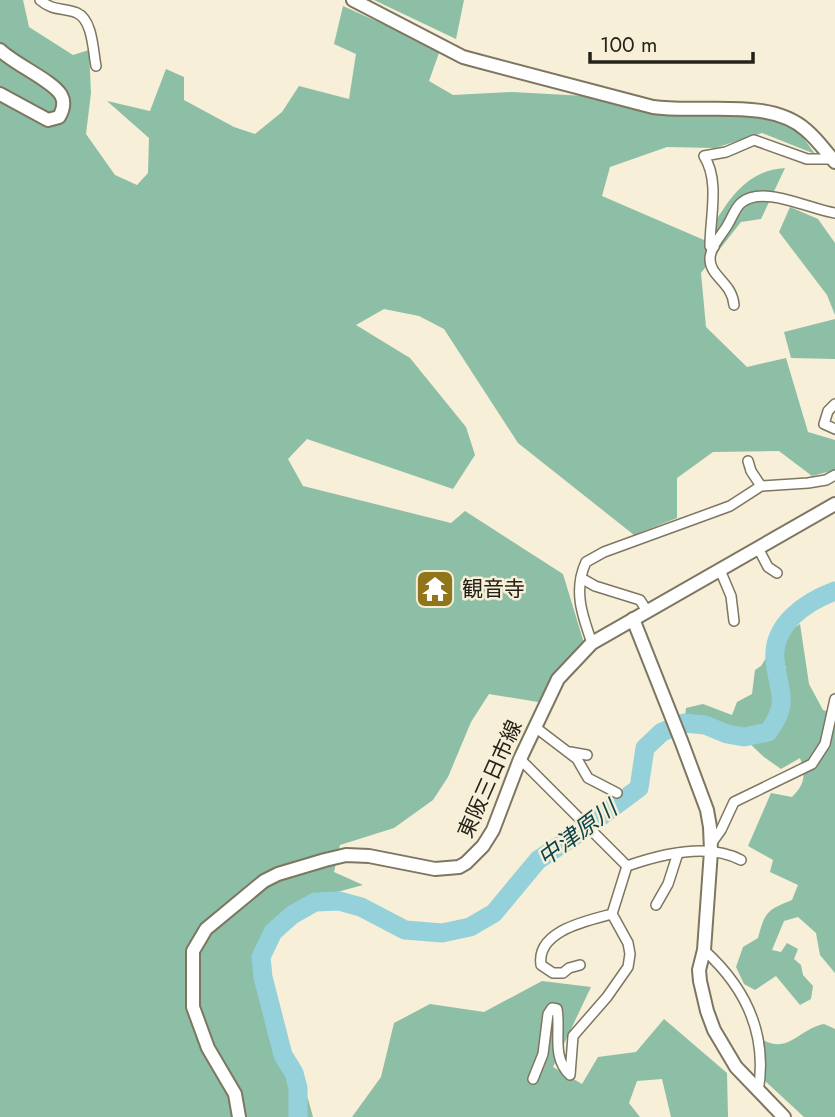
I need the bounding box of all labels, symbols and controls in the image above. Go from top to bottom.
scale bar [590,21,753,65]
text: 100 m [600,30,657,60]
temple icon: 観音寺 [414,568,456,610]
place label: 観音寺 [462,574,525,604]
street label: 東阪三日市線 [451,715,529,843]
water label: 中津原川 [530,790,626,874]

